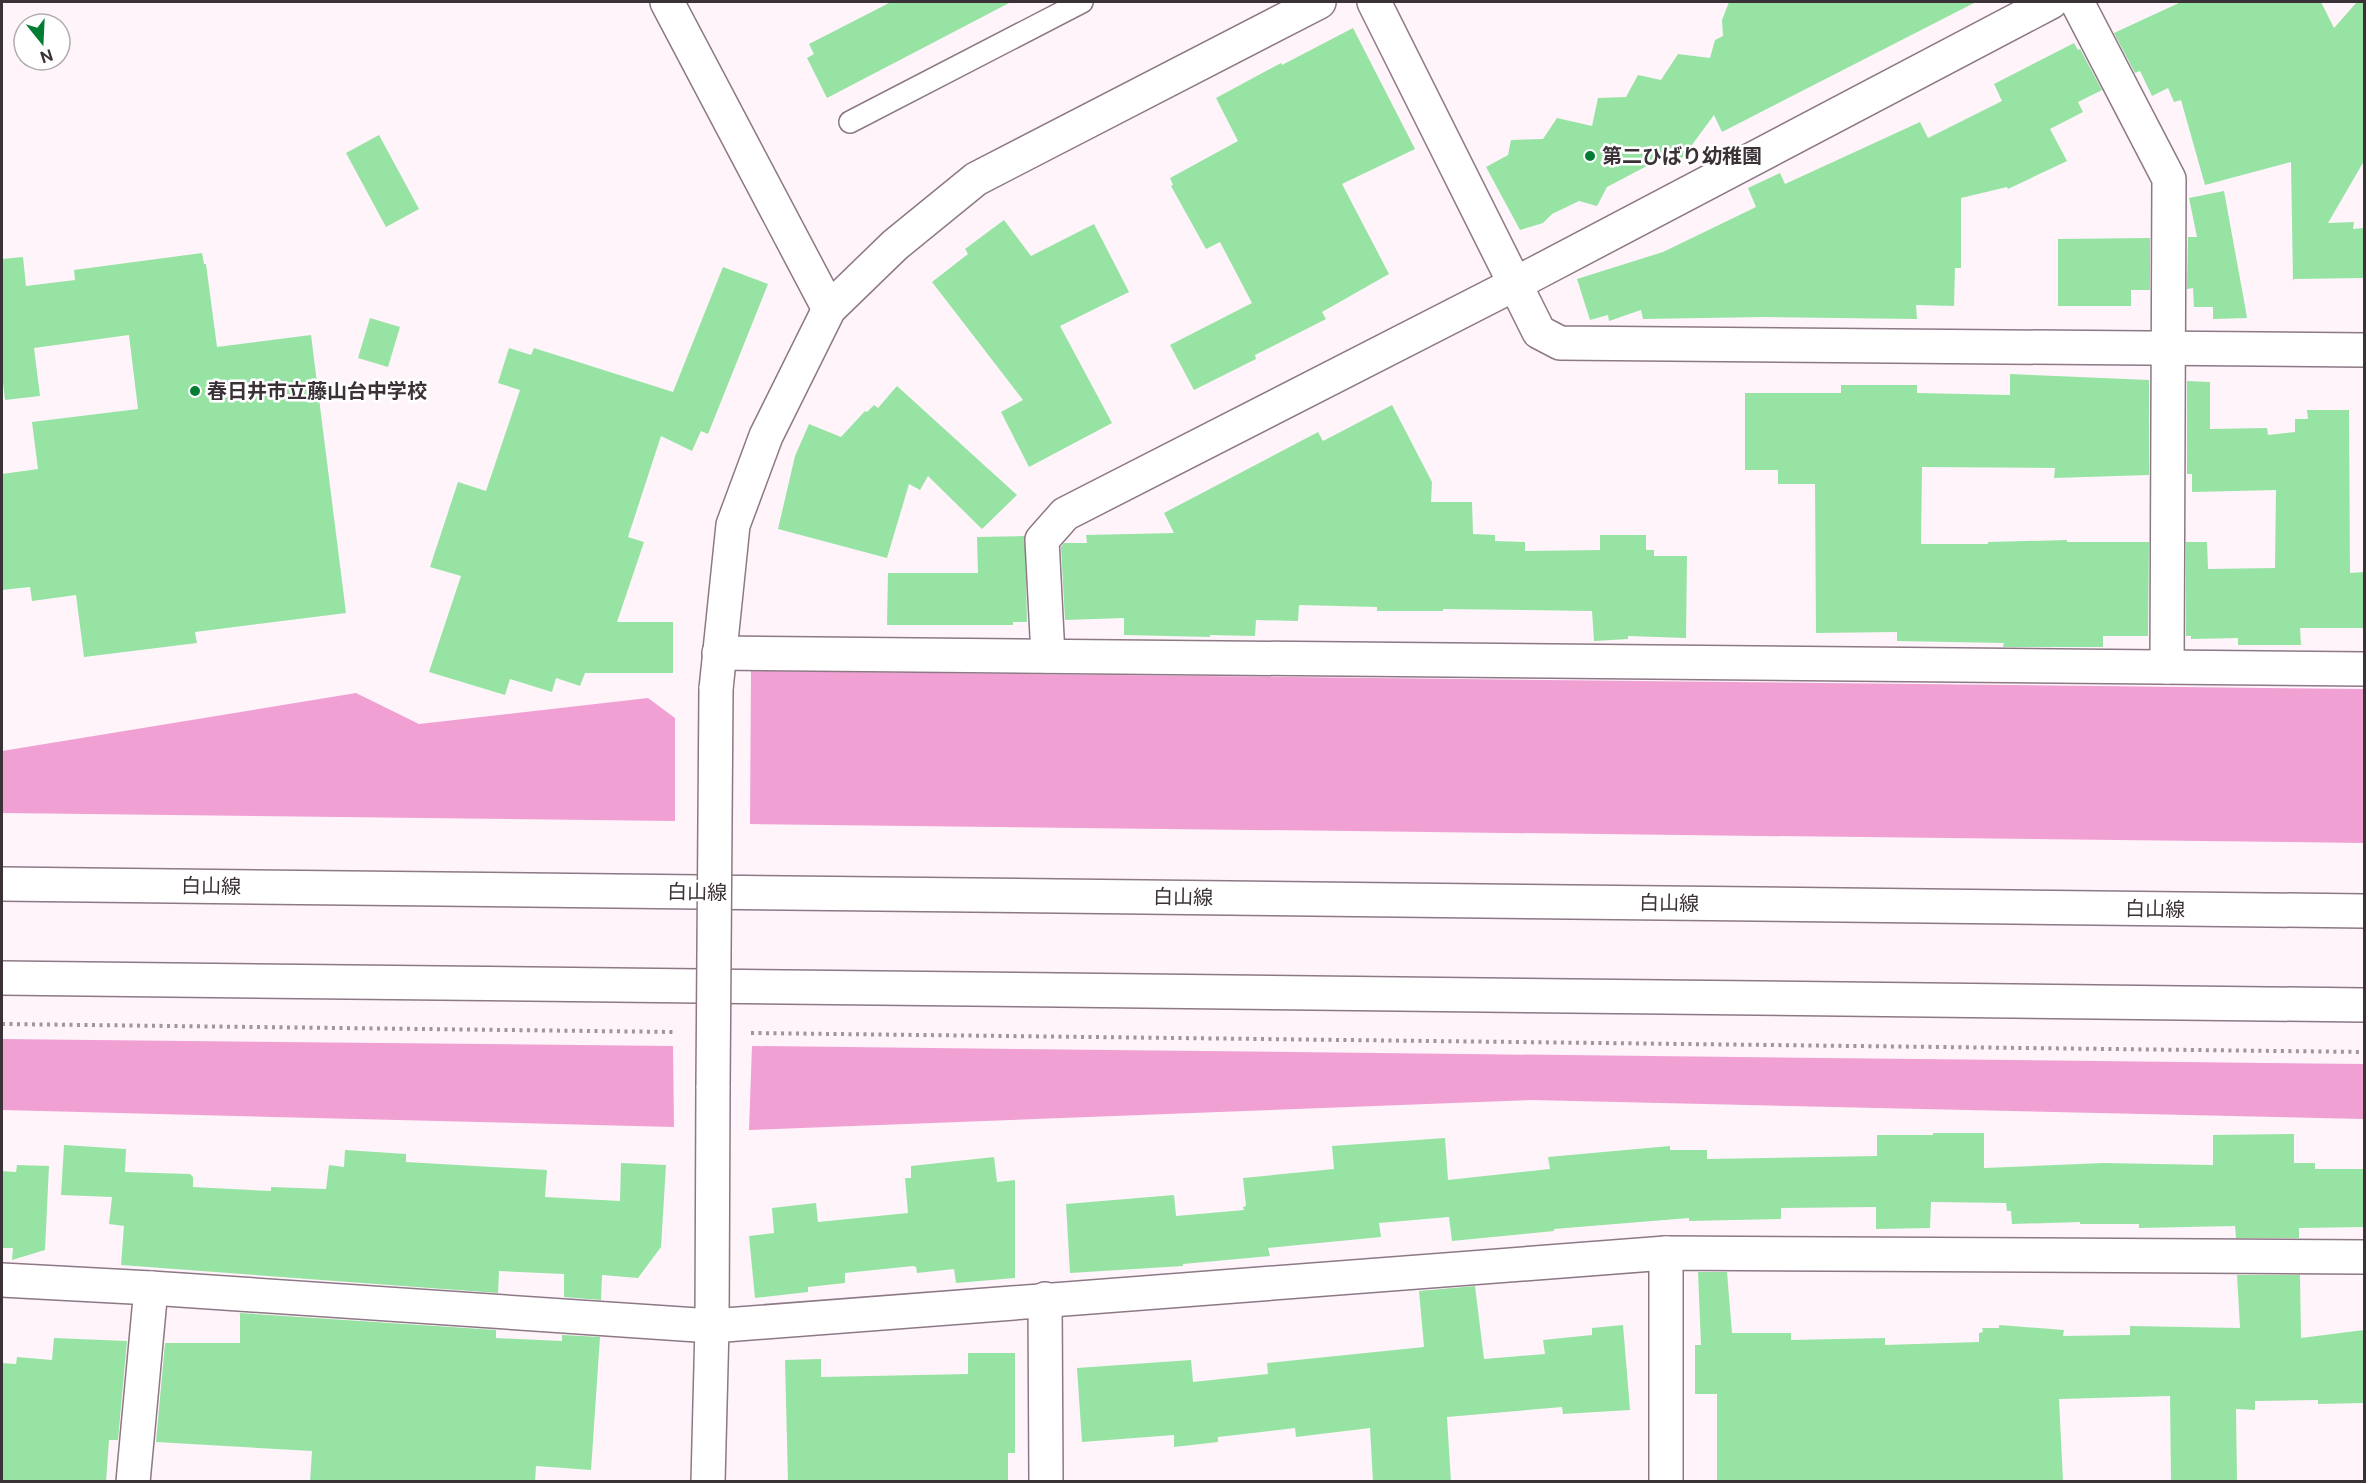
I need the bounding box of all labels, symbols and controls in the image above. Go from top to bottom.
north arrow [12,12,72,72]
text: N [38,45,55,67]
place label: 第二ひばり幼稚園 [1602,144,1762,168]
marker: 第二ひばり幼稚園 [1583,149,1597,163]
place label: 春日井市立藤山台中学校 [207,379,427,403]
marker: 春日井市立藤山台中学校 [188,384,202,398]
street label: 白山線 [181,873,241,899]
street label: 白山線 [667,879,727,905]
street label: 白山線 [1153,884,1213,910]
street label: 白山線 [1639,890,1699,916]
street label: 白山線 [2125,896,2185,922]

